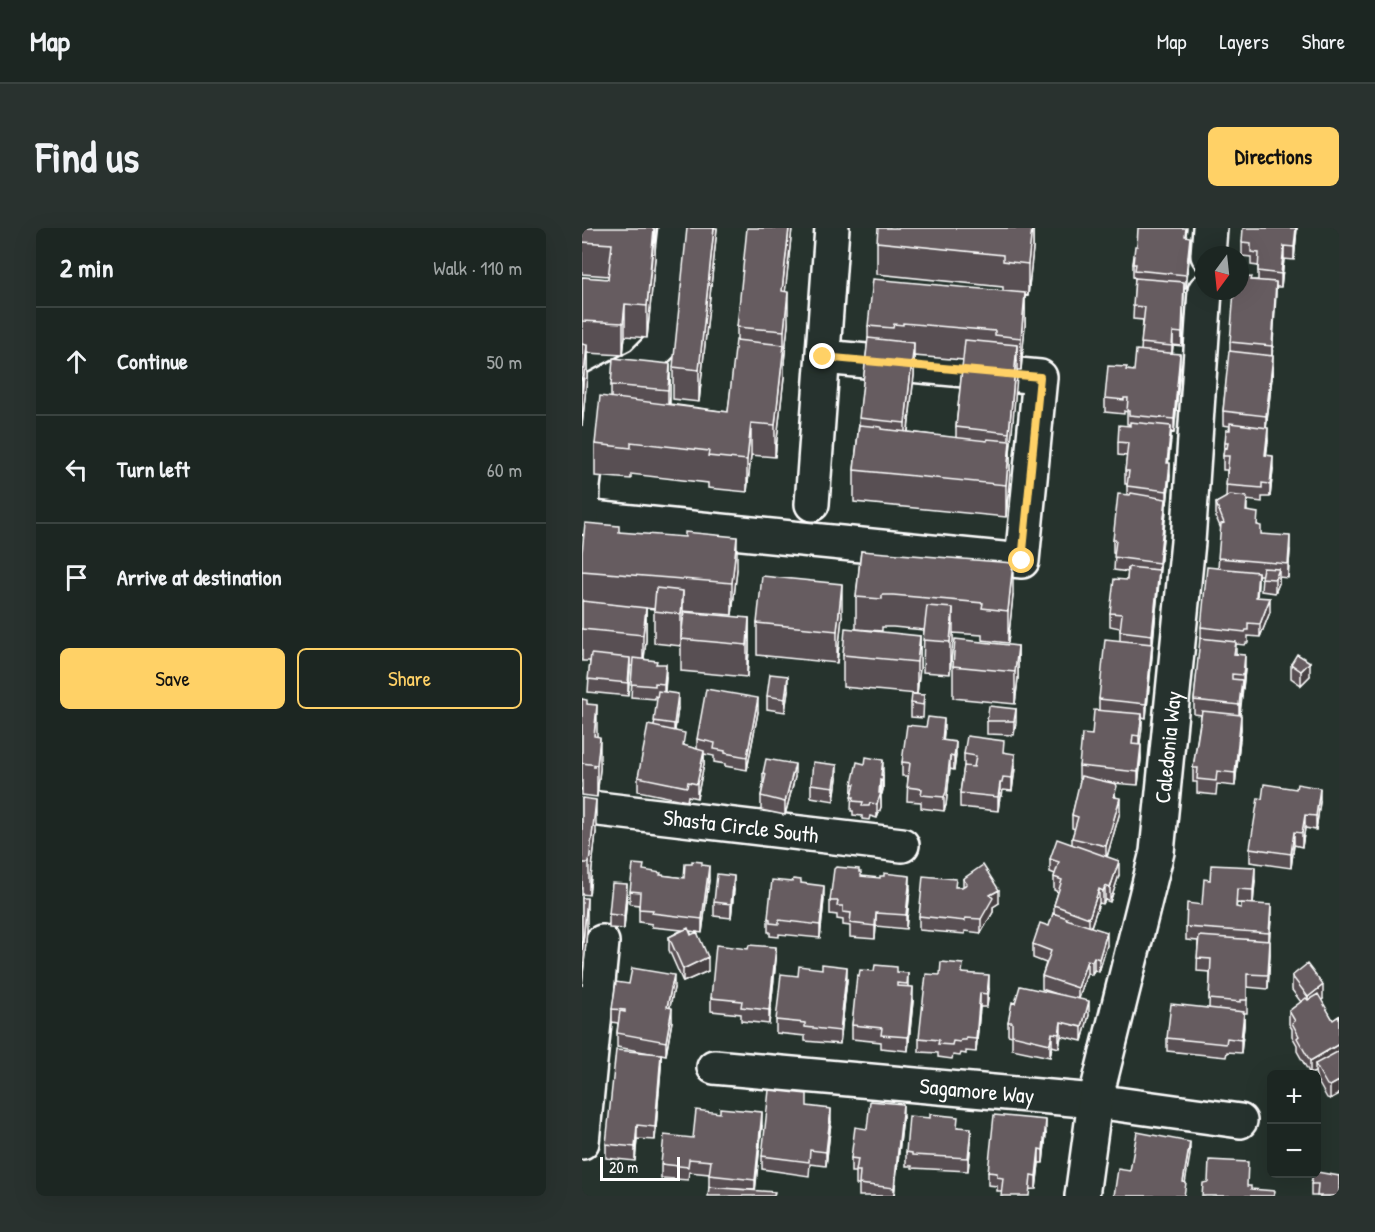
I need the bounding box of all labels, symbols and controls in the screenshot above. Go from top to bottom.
text: Map [30,22,70,60]
text: Map [1157,27,1186,56]
text: Layers [1219,27,1269,56]
text: Share [1302,27,1345,56]
button: Directions [1208,127,1339,186]
text: Find us [36,128,139,185]
north arrow [1195,246,1249,300]
text: 2 min [60,250,113,285]
text: Walk · 110 m [433,254,522,281]
route end [809,343,835,369]
icon: ahead [60,345,93,378]
text: Continue [117,346,188,376]
text: 50 m [486,348,522,375]
icon: left [60,453,93,486]
text: Turn left [117,454,190,484]
text: 60 m [487,456,522,483]
route start [1008,547,1034,573]
icon: arrive [60,561,93,594]
text: Arrive at destination [117,562,282,592]
button: Save [60,648,285,709]
button: Share [297,648,522,709]
street label: Caledonia Way [1147,689,1188,805]
street label: Shasta Circle South [662,802,820,850]
street label: Sagamore Way [918,1070,1035,1111]
map controls [1267,1070,1321,1178]
button: + [1267,1070,1321,1124]
button: − [1267,1124,1321,1178]
scale bar [600,1154,680,1182]
text: 20 m [609,1156,638,1178]

